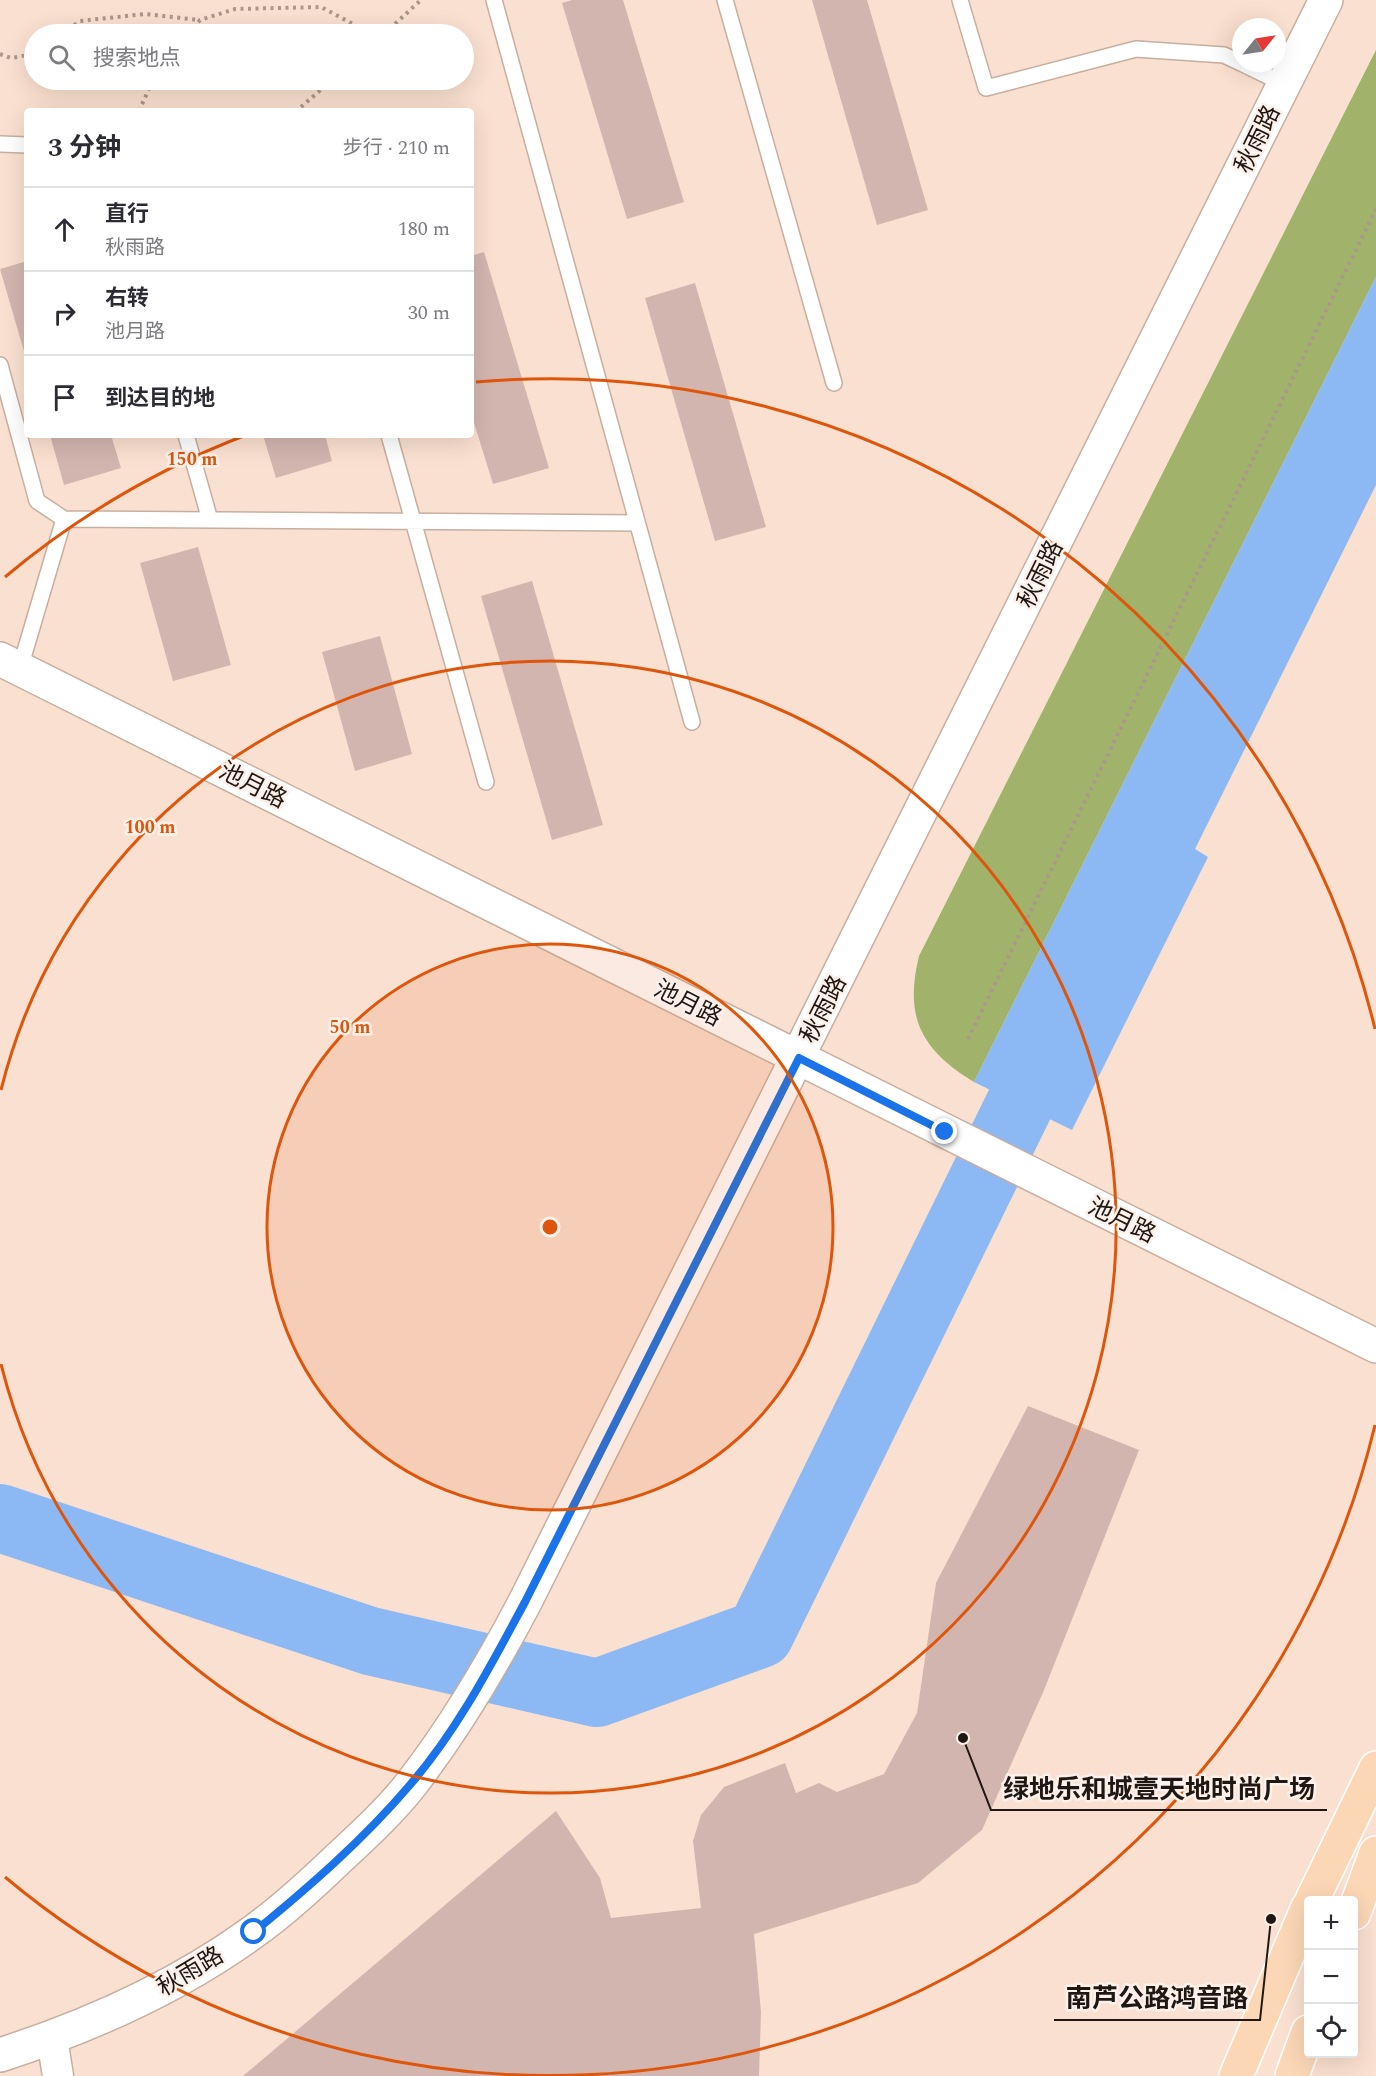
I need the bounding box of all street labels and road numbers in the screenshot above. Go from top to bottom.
street label: 秋雨路 [1226,99,1290,180]
street label: 秋雨路 [1009,534,1073,615]
street label: 池月路 [212,754,293,818]
street label: 秋雨路 [792,969,856,1050]
street label: 池月路 [647,972,728,1036]
street label: 池月路 [1081,1189,1162,1253]
street label: 秋雨路 [150,1938,231,2006]

